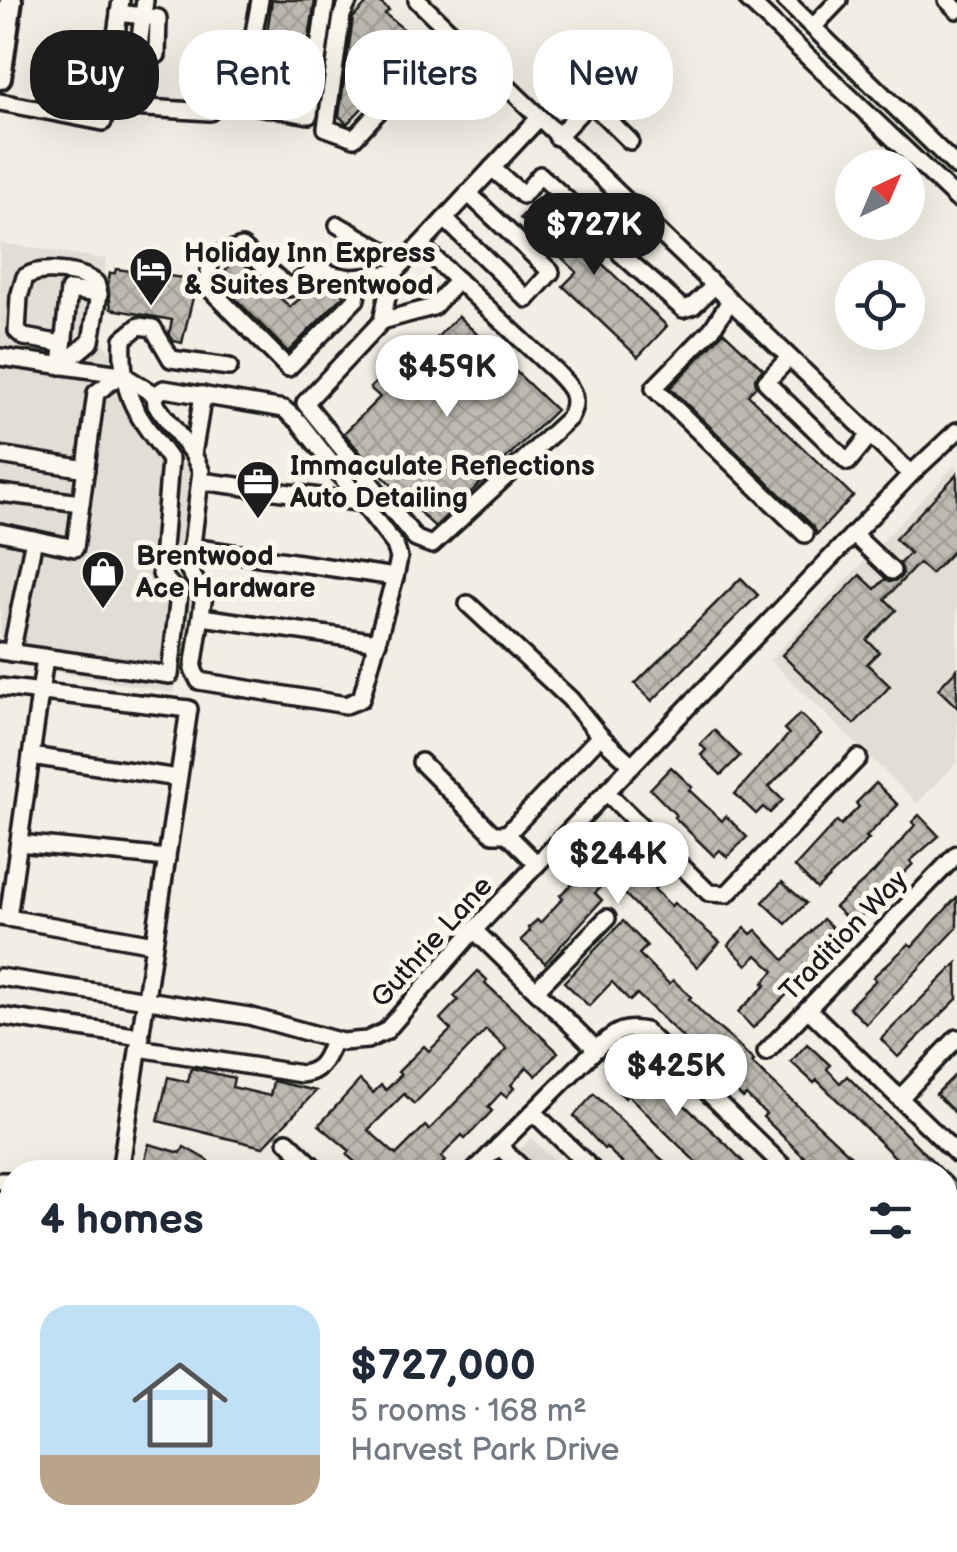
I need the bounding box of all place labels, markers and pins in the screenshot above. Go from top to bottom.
pin: $727K [524,193,664,278]
place label: Holiday Inn Express & Suites Brentwood [184,237,436,302]
hotel icon: Holiday Inn Express & Suites Brentwood [128,246,174,307]
pin: $459K [377,335,517,420]
place label: Immaculate Reflections Auto Detailing [289,450,595,515]
office icon: Immaculate Reflections Auto Detailing [235,459,281,520]
place label: Brentwood Ace Hardware [135,540,316,605]
shop icon: Brentwood Ace Hardware [80,549,126,610]
pin: $244K [548,822,688,907]
pin: $425K [606,1034,746,1119]

